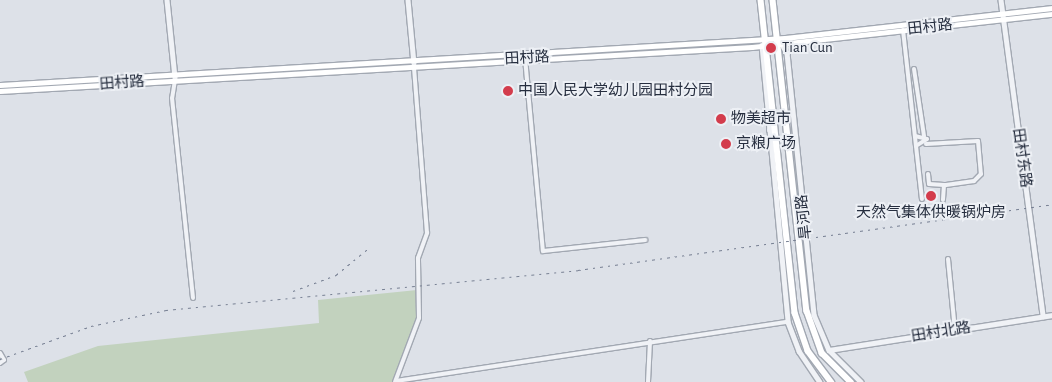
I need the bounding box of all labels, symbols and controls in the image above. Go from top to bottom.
street label: 田村路 [907,16,953,38]
place label: Tian Cun [782,39,833,57]
marker: Tian Cun [764,41,778,55]
street label: 田村路 [504,48,550,68]
street label: 田村路 [99,72,145,94]
place label: 中国人民大学幼儿园田村分园 [518,82,713,100]
marker: 中国人民大学幼儿园田村分园 [502,85,514,97]
place label: 物美超市 [731,110,791,128]
marker: 物美超市 [715,113,727,125]
street label: 田村东路 [1009,127,1035,189]
place label: 京粮广场 [736,135,796,153]
marker: 京粮广场 [720,138,732,150]
marker: 天然气集体供暖锅炉房 [925,190,937,202]
street label: 旱河路 [793,194,815,240]
place label: 天然气集体供暖锅炉房 [856,204,1006,222]
street label: 田村北路 [910,318,972,346]

